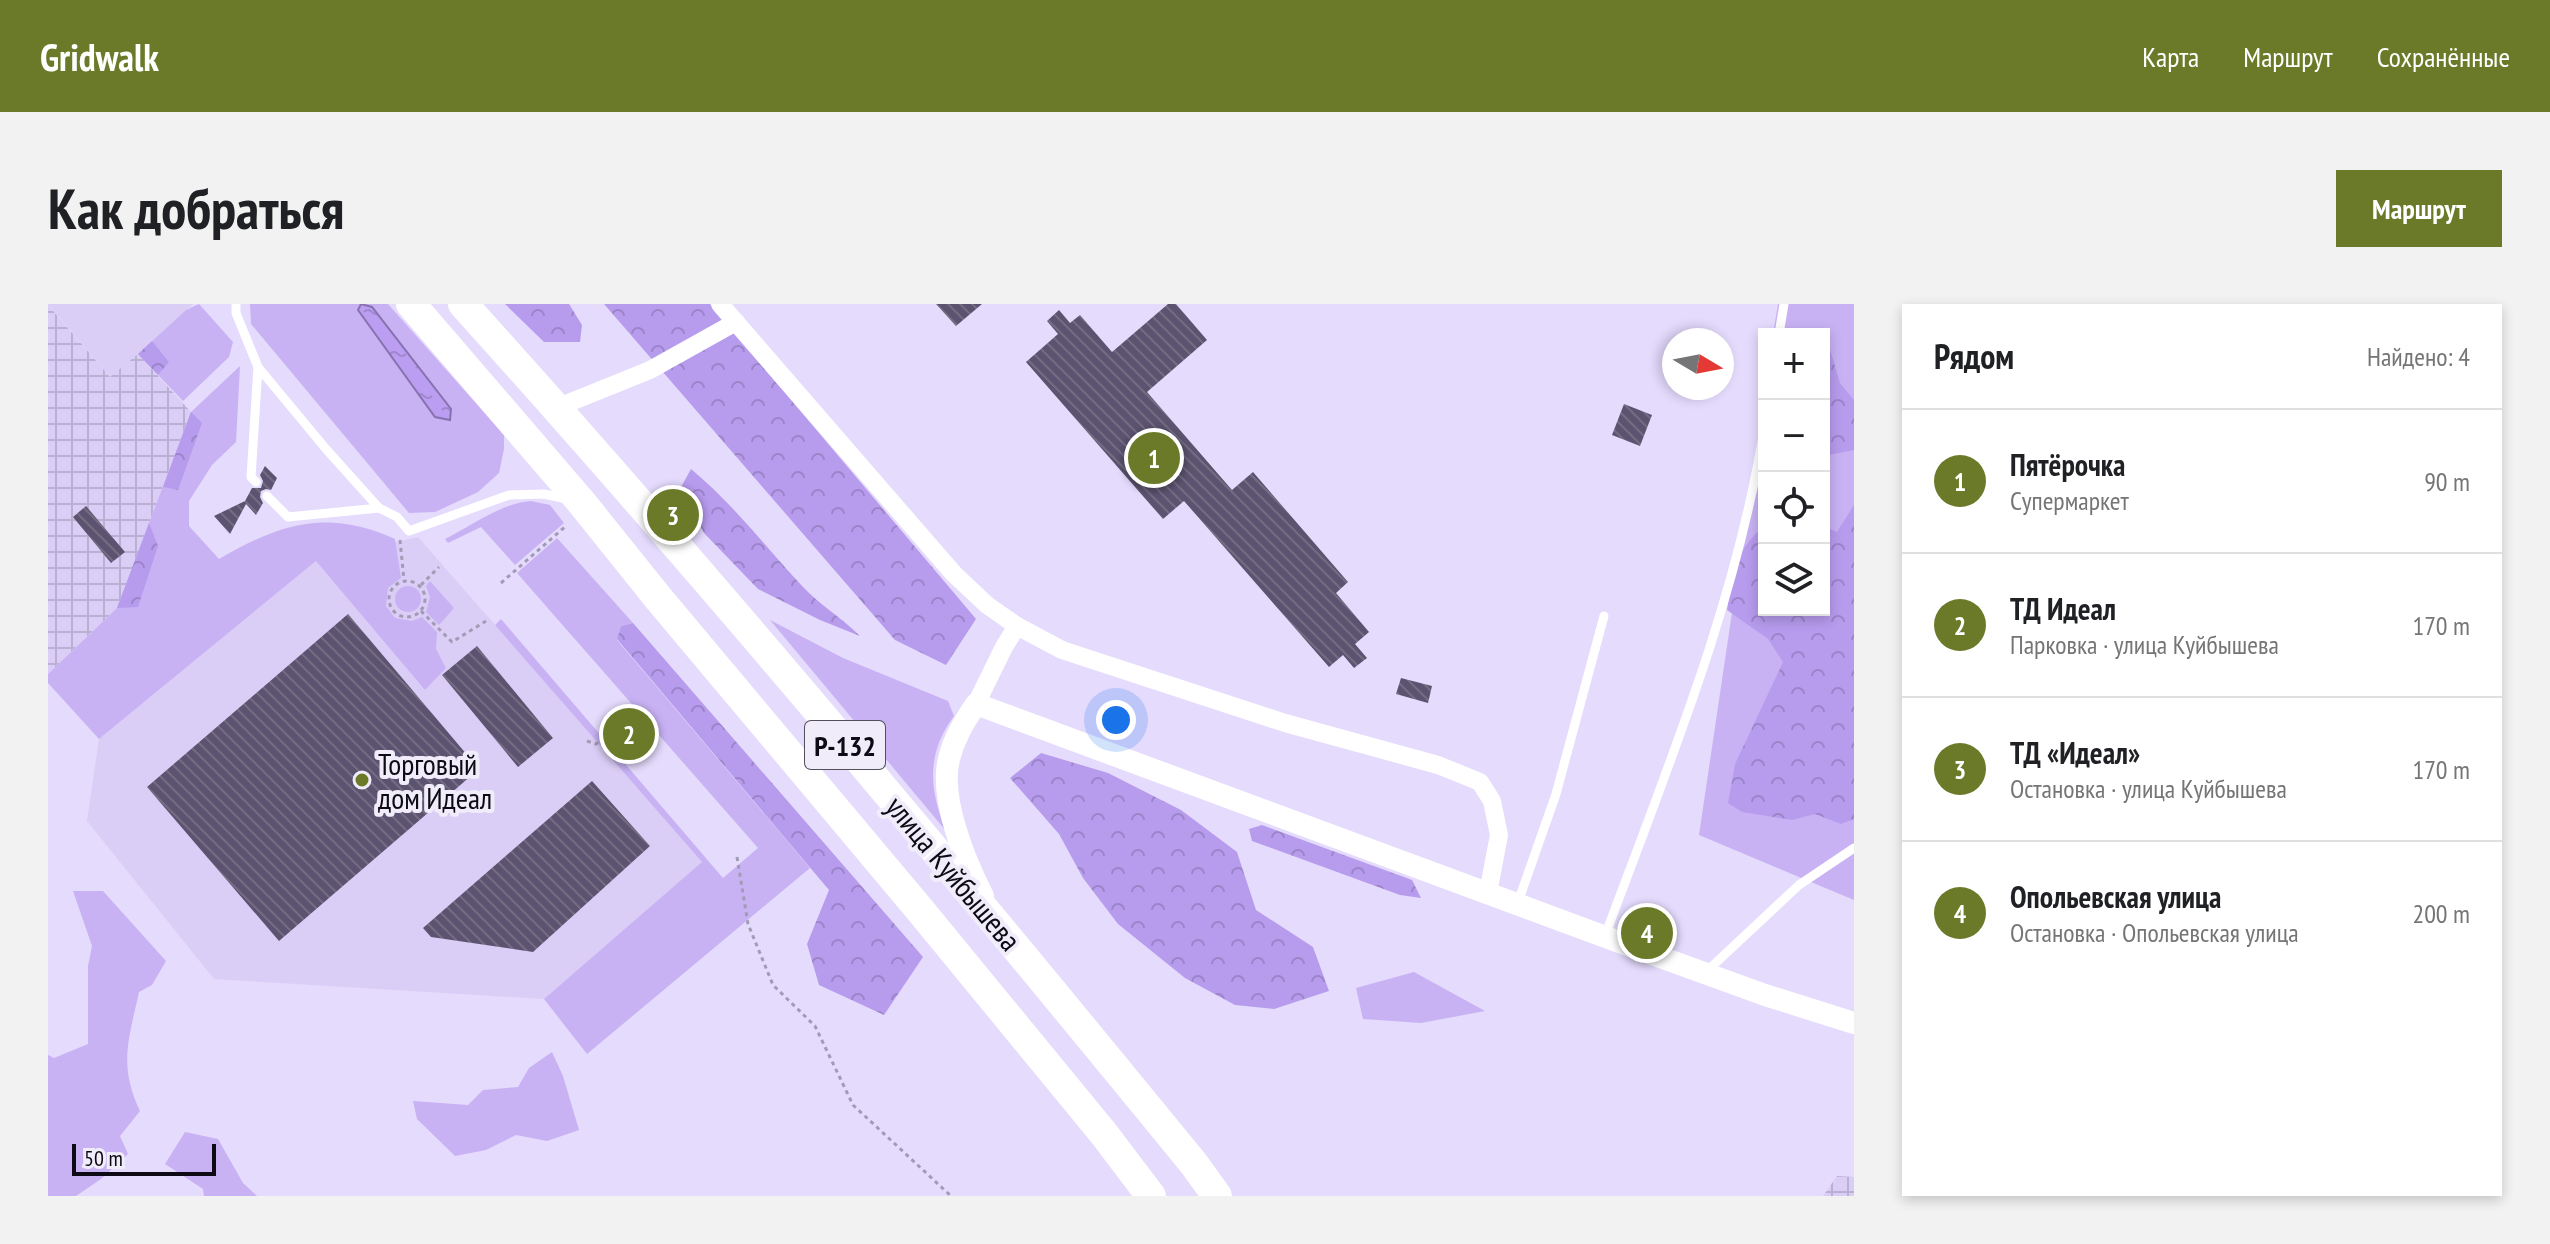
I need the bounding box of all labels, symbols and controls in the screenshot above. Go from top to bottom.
text: Gridwalk [40,32,159,81]
text: Карта [2142,38,2199,75]
text: Маршрут [2243,38,2333,75]
text: Сохранённые [2377,38,2510,75]
button: Маршрут [2336,170,2502,247]
text: Как добраться [48,172,344,244]
north arrow [1662,328,1734,400]
map controls [1758,328,1830,616]
button: + [1758,328,1830,400]
text: Рядом [1934,334,2014,378]
text: Найдено: 4 [2367,340,2470,373]
button: − [1758,400,1830,472]
pin: 1 [1128,428,1180,488]
text: Пятёрочка [2010,445,2125,484]
text: 1 [1954,465,1966,498]
text: 90 m [2424,465,2470,498]
button: locate [1758,472,1830,544]
text: Супермаркет [2010,484,2129,517]
pin: 3 [647,485,699,545]
button: layers [1758,544,1830,616]
text: ТД Идеал [2010,589,2116,628]
text: 2 [1954,609,1966,642]
text: 170 m [2412,609,2470,642]
text: Парковка · улица Куйбышева [2010,628,2279,661]
your location [1096,700,1136,740]
pin: 2 [603,704,655,764]
road number: Р-132 [805,721,885,769]
text: ТД «Идеал» [2010,733,2140,772]
place label: Торговый дом Идеал [378,744,492,817]
text: 3 [1954,753,1966,786]
text: 170 m [2412,753,2470,786]
marker: Торговый дом Идеал [353,771,371,789]
text: Остановка · улица Куйбышева [2010,772,2287,805]
street label: улица Куйбышева [878,788,1030,958]
text: Опольевская улица [2010,877,2221,916]
text: 4 [1954,897,1966,930]
text: 200 m [2412,897,2470,930]
pin: 4 [1621,903,1673,963]
text: Остановка · Опольевская улица [2010,916,2299,949]
scale bar [72,1140,216,1176]
text: 50 m [84,1144,123,1172]

